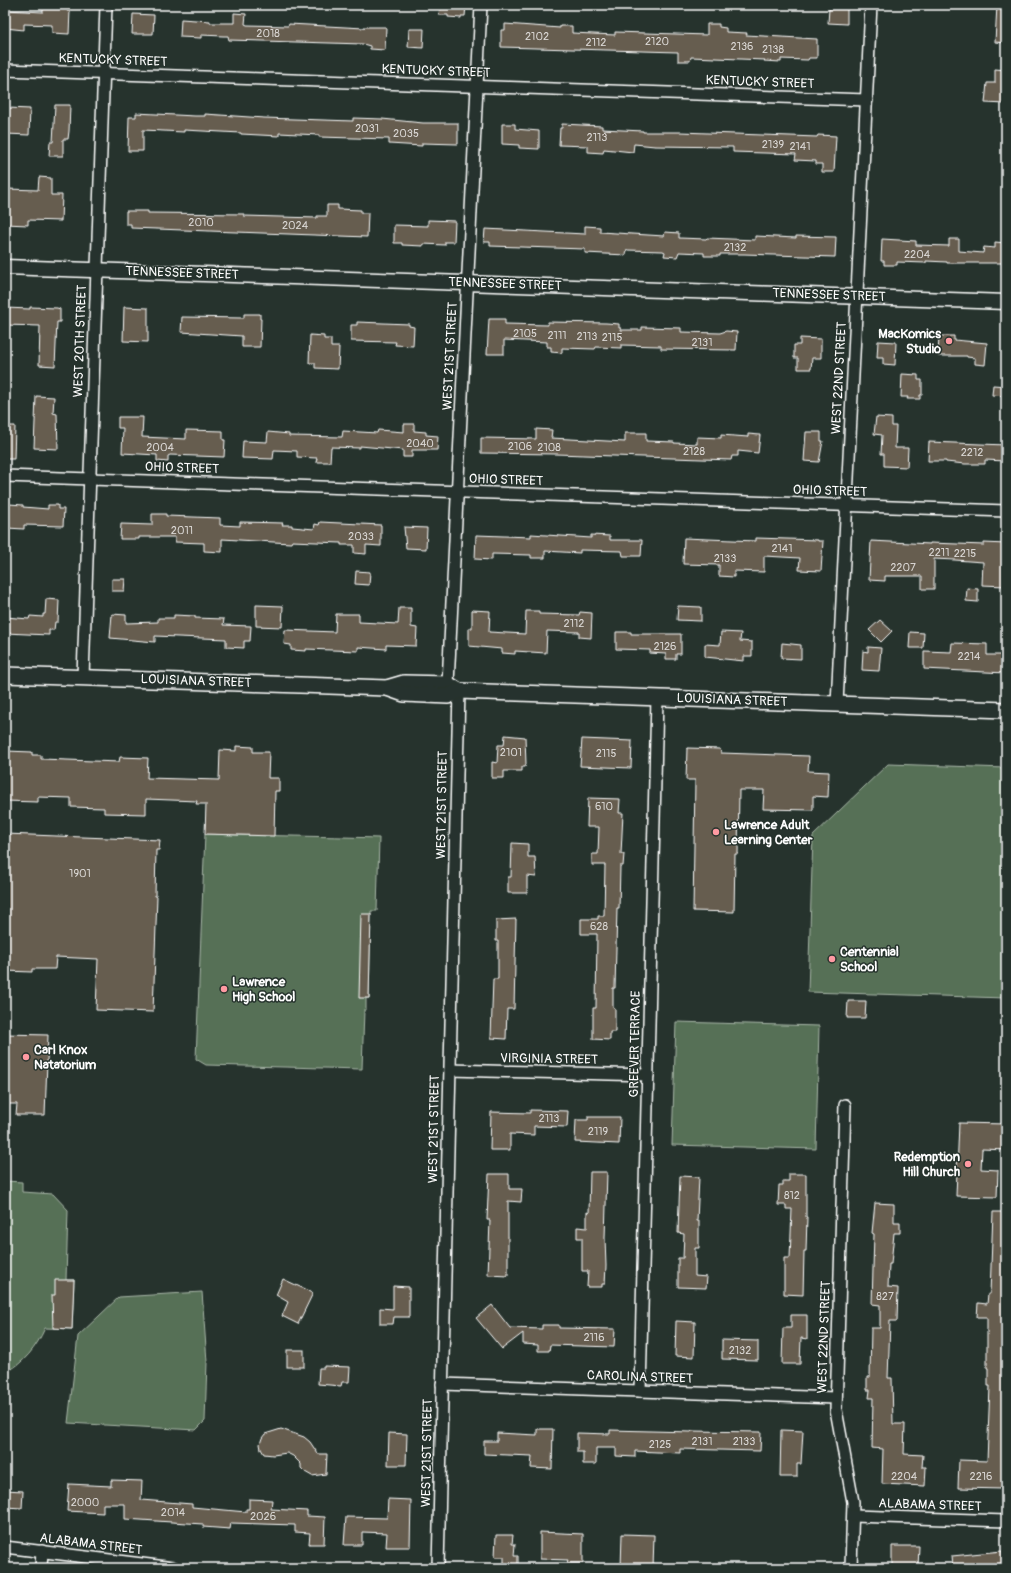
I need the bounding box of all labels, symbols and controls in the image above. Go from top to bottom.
house number: 2018 [256,27,280,40]
house number: 2102 [525,30,549,43]
house number: 2120 [645,35,669,48]
house number: 2112 [586,36,606,49]
house number: 2136 [731,40,754,53]
house number: 2138 [762,43,785,56]
street label: KENTUCKY STREET [58,50,168,70]
street label: KENTUCKY STREET [381,61,491,81]
street label: KENTUCKY STREET [705,72,815,92]
house number: 2031 [355,122,379,135]
house number: 2035 [393,127,419,140]
house number: 2113 [587,131,607,144]
house number: 2139 [762,138,784,151]
house number: 2141 [789,140,811,153]
house number: 2010 [188,216,214,229]
house number: 2024 [282,219,309,232]
house number: 2132 [724,241,746,254]
house number: 2204 [904,248,931,261]
street label: TENNESSEE STREET [125,263,239,283]
street label: TENNESSEE STREET [448,274,562,294]
street label: WEST 20TH STREET [70,284,90,398]
street label: TENNESSEE STREET [772,285,886,305]
street label: WEST 21ST STREET [439,301,461,411]
street label: WEST 22ND STREET [828,321,850,435]
place label: MacKomics Studio [878,326,941,357]
house number: 2105 [513,327,537,340]
house number: 2111 [547,329,567,342]
house number: 2113 [577,330,597,343]
house number: 2115 [602,331,622,344]
house number: 2131 [692,336,712,349]
marker: MacKomics Studio [944,336,954,346]
house number: 2040 [406,437,434,450]
house number: 2106 [508,440,532,453]
house number: 2004 [146,441,174,454]
house number: 2108 [537,441,561,454]
house number: 2128 [683,445,706,458]
house number: 2212 [961,446,983,459]
street label: OHIO STREET [145,459,219,477]
street label: OHIO STREET [469,471,543,489]
street label: OHIO STREET [793,482,867,500]
house number: 2011 [171,524,193,537]
house number: 2033 [348,530,374,543]
house number: 2141 [771,542,793,555]
house number: 2211 [929,546,949,559]
house number: 2215 [954,547,976,560]
house number: 2133 [714,552,736,565]
house number: 2207 [890,561,916,574]
house number: 2112 [564,617,584,630]
house number: 2126 [653,640,677,653]
house number: 2214 [958,650,981,663]
street label: LOUISIANA STREET [140,671,252,691]
street label: LOUISIANA STREET [676,690,788,710]
house number: 2101 [500,746,522,759]
house number: 2115 [596,747,616,760]
street label: WEST 21ST STREET [433,751,451,859]
house number: 610 [595,800,613,813]
place label: Lawrence Adult Learning Center [724,817,813,848]
marker: Lawrence Adult Learning Center [711,827,721,837]
house number: 1901 [69,867,91,880]
house number: 628 [590,920,608,933]
place label: Centennial School [840,944,899,975]
marker: Centennial School [827,954,837,964]
place label: Lawrence High School [232,974,295,1005]
marker: Lawrence High School [219,984,229,994]
street label: GREEVER TERRACE [626,990,644,1098]
place label: Carl Knox Natatorium [34,1042,97,1073]
street label: VIRGINIA STREET [500,1050,598,1068]
marker: Carl Knox Natatorium [21,1052,31,1062]
street label: WEST 21ST STREET [425,1075,443,1183]
house number: 2113 [539,1112,559,1125]
house number: 2119 [588,1125,609,1138]
place label: Redemption Hill Church [894,1149,961,1180]
marker: Redemption Hill Church [963,1159,973,1169]
house number: 812 [784,1189,800,1202]
street label: WEST 22ND STREET [814,1280,834,1394]
house number: 827 [876,1290,894,1303]
house number: 2116 [583,1331,605,1344]
house number: 2132 [729,1344,751,1357]
street label: CAROLINA STREET [587,1367,693,1387]
street label: WEST 21ST STREET [418,1399,436,1507]
house number: 2131 [692,1435,712,1448]
house number: 2133 [733,1435,755,1448]
house number: 2125 [649,1438,671,1451]
house number: 2204 [891,1470,918,1483]
house number: 2216 [969,1470,993,1483]
street label: ALABAMA STREET [878,1495,982,1515]
house number: 2000 [71,1496,99,1509]
house number: 2014 [161,1506,186,1519]
house number: 2026 [250,1510,276,1523]
street label: ALABAMA STREET [39,1530,143,1558]

